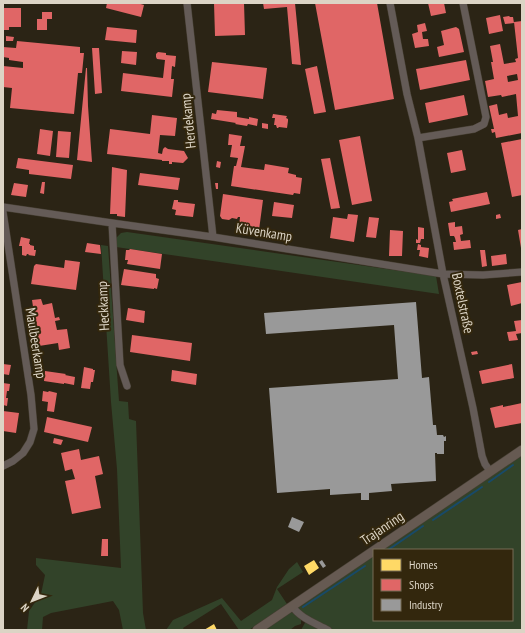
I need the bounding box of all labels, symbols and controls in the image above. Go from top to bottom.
street label: Herdekamp [176,93,200,149]
street label: Küvenkamp [235,219,293,245]
street label: Boxtelstraße [448,271,478,335]
street label: Heckkamp [93,281,113,331]
street label: Maulbeerkamp [22,306,50,380]
street label: Trajanring [357,507,407,549]
legend [373,549,513,621]
text: Homes [409,557,437,572]
text: Shops [409,577,434,592]
north arrow [12,581,52,621]
text: Industry [409,597,443,612]
text: N [18,601,32,615]

